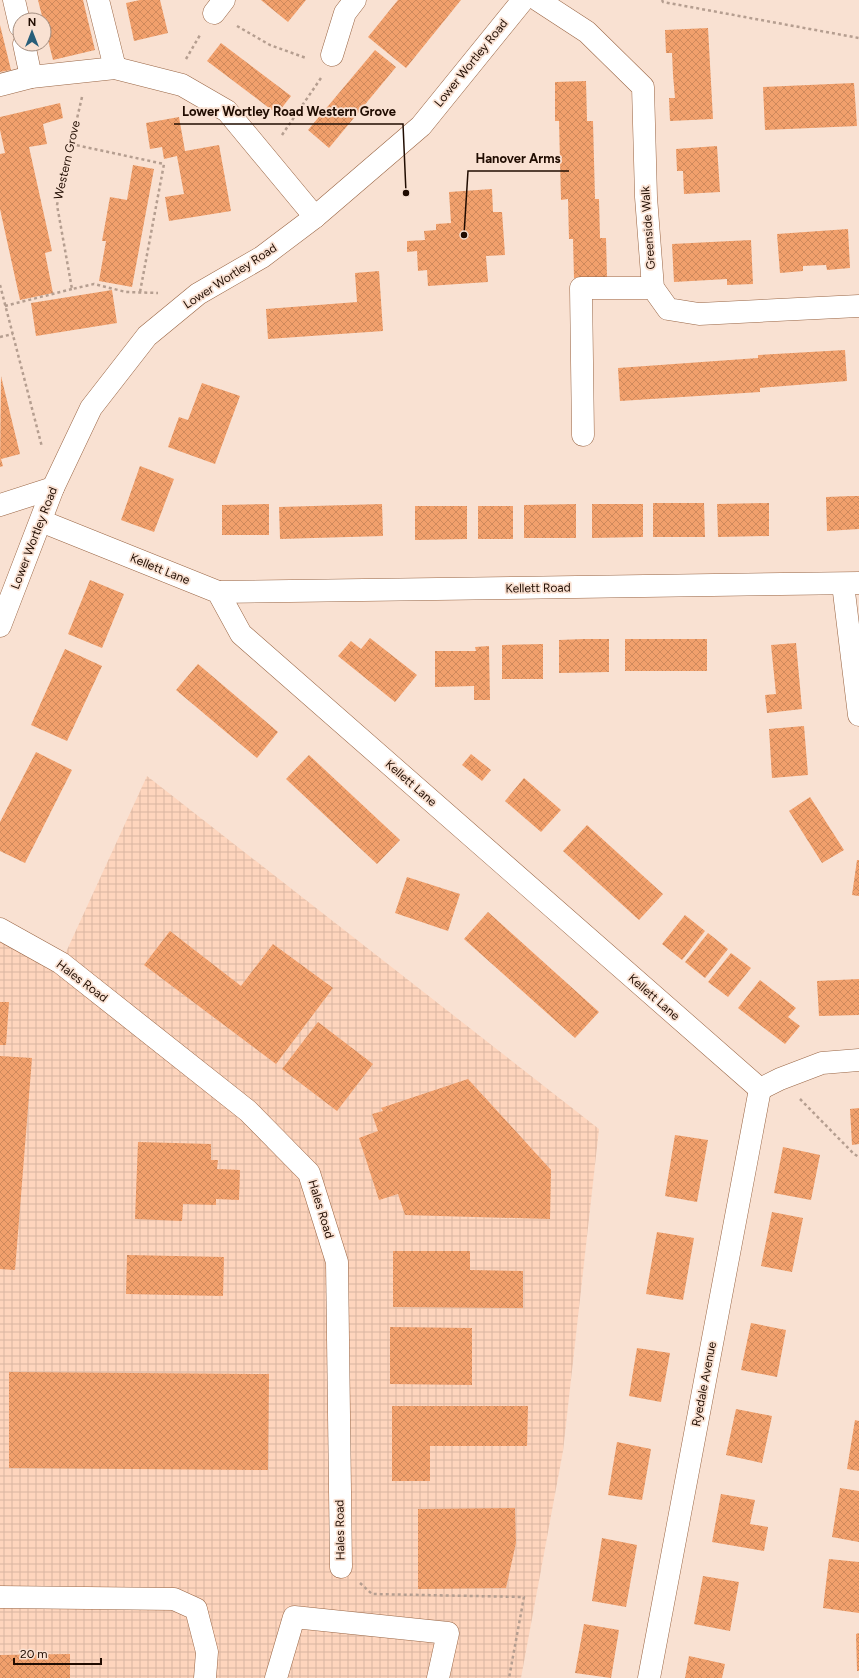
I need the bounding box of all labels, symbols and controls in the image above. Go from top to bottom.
north arrow [12,12,52,52]
text: N [28,16,36,29]
street label: Lower Wortley Road [431,16,511,110]
callout: Lower Wortley Road Western Grove [174,99,403,124]
text: Lower Wortley Road Western Grove [182,104,396,119]
street label: Western Grove [51,119,83,201]
callout: Hanover Arms [468,146,569,171]
text: Hanover Arms [475,151,561,166]
street label: Greenside Walk [638,186,658,270]
street label: Lower Wortley Road [181,241,279,311]
street label: Lower Wortley Road [8,485,60,591]
street label: Kellett Lane [128,551,192,588]
street label: Kellett Road [505,580,571,596]
street label: Kellett Lane [383,757,440,809]
street label: Hales Road [54,957,110,1005]
street label: Kellett Lane [626,971,683,1023]
street label: Hales Road [305,1178,337,1240]
street label: Ryedale Avenue [689,1340,719,1428]
street label: Hales Road [332,1500,348,1560]
scale bar [14,1640,101,1666]
text: 20 m [20,1647,48,1661]

